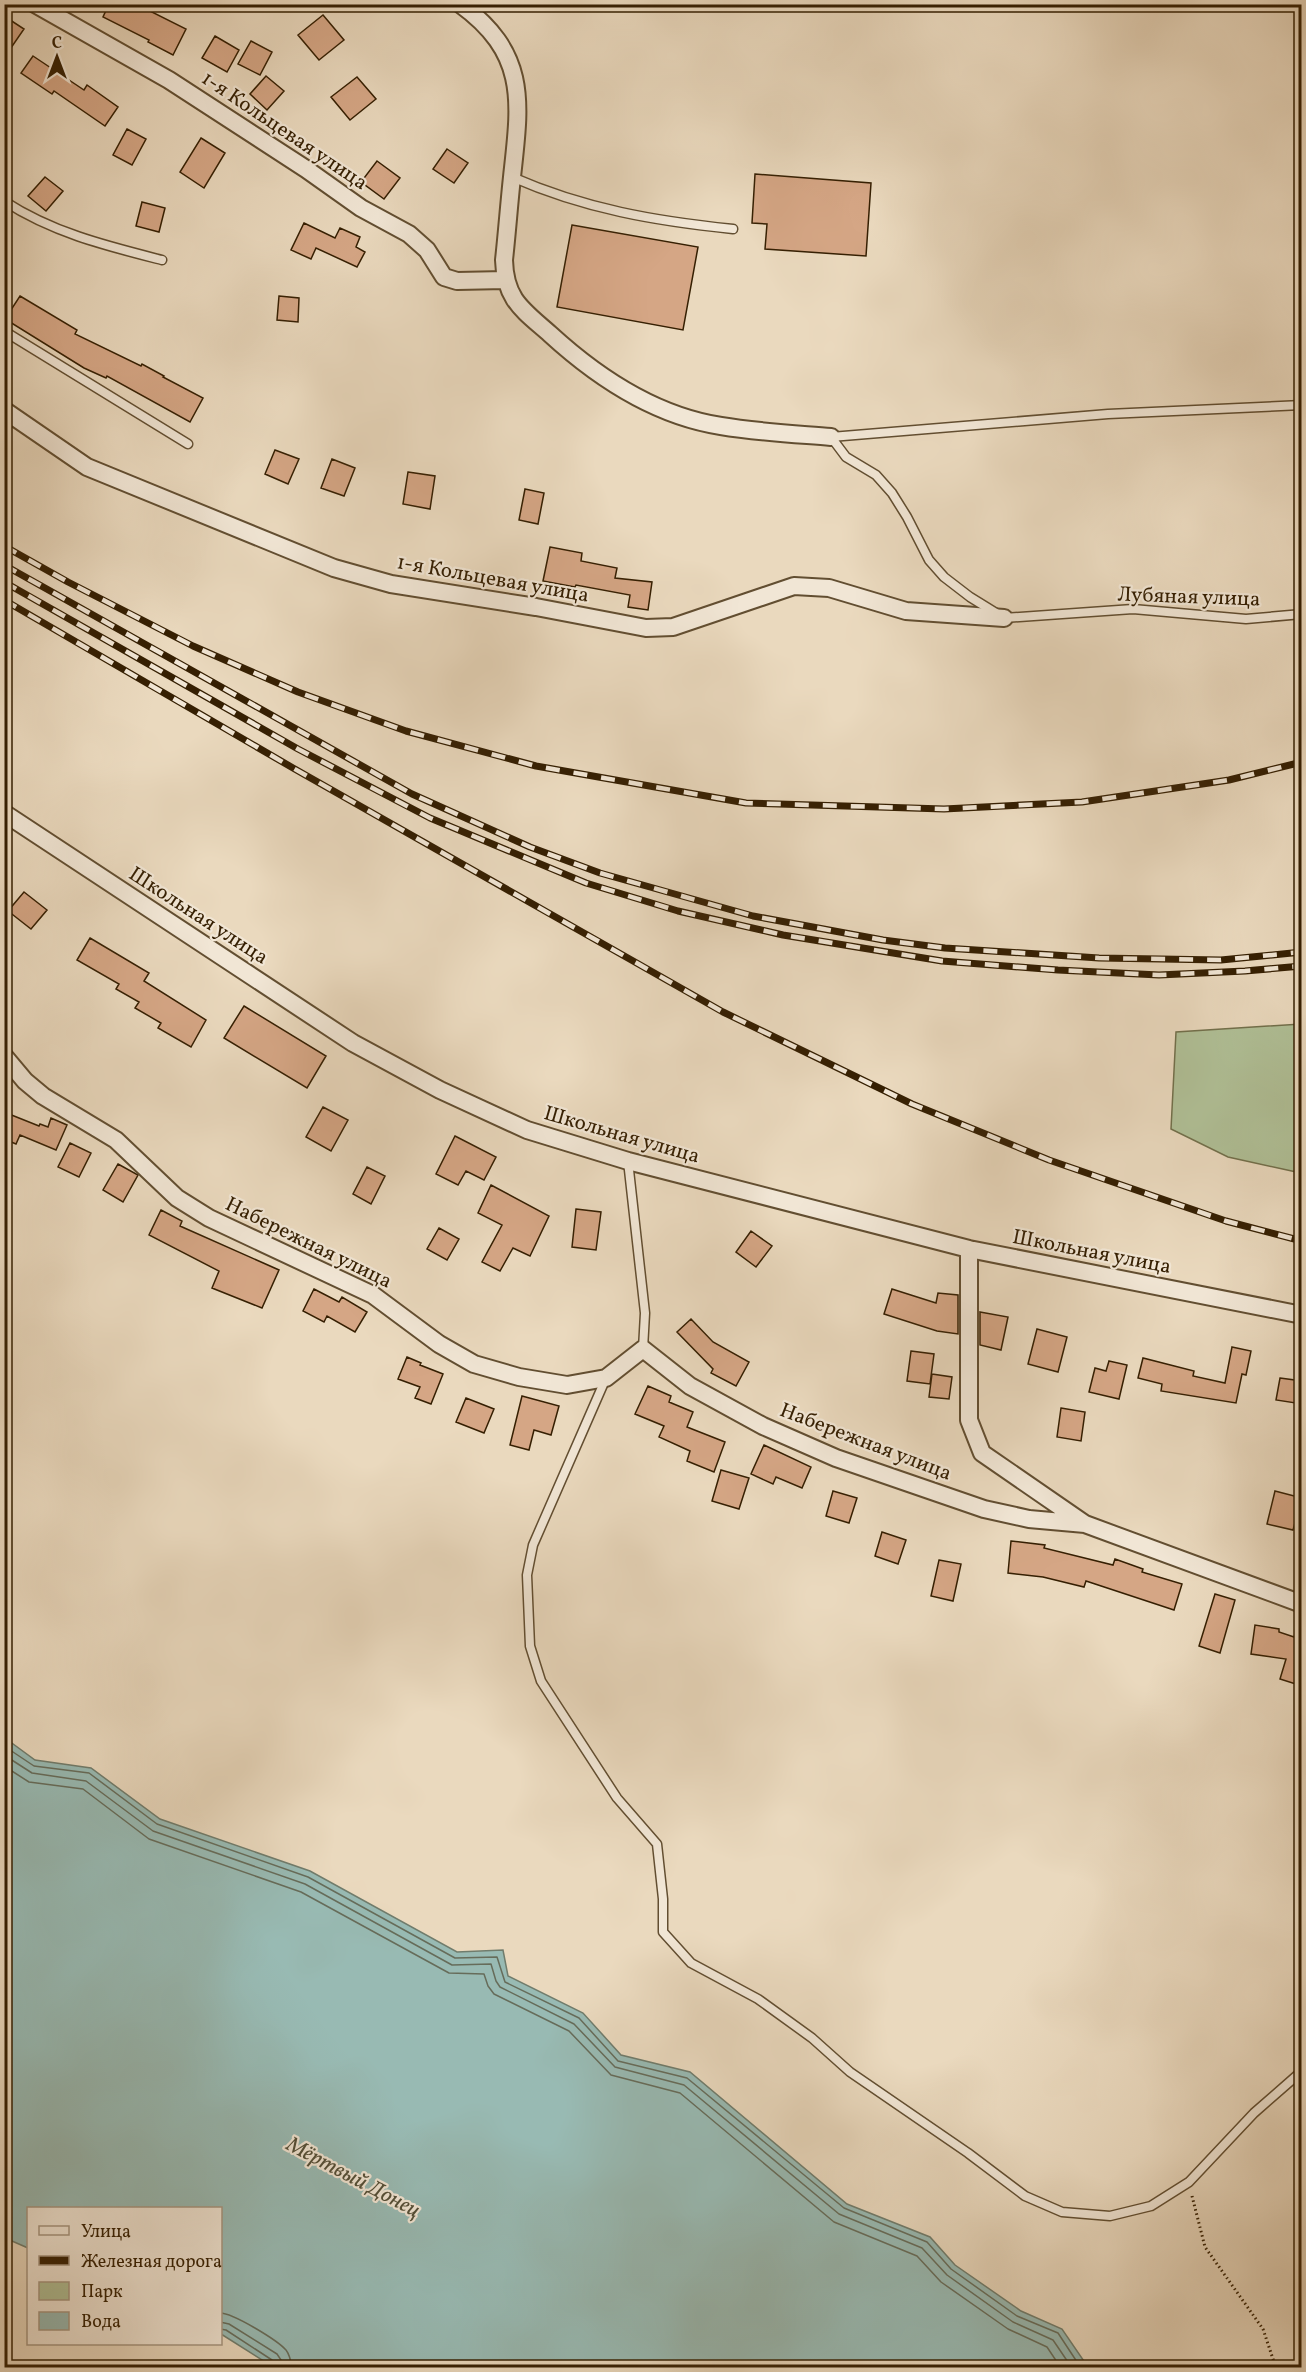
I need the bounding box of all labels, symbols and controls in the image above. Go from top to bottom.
north arrow [27,27,87,87]
text: С [52,33,62,55]
street label: 1-я Кольцевая улица [195,65,373,198]
street label: 1-я Кольцевая улица [394,548,591,611]
street label: Лубяная улица [1117,581,1261,614]
street label: Школьная улица [123,860,274,972]
street label: Школьная улица [540,1099,703,1172]
street label: Набережная улица [220,1190,397,1296]
street label: Школьная улица [1010,1223,1174,1282]
street label: Набережная улица [775,1396,956,1489]
water label: Мёртвый Донец [279,2129,425,2227]
legend [27,2207,222,2345]
text: Улица [81,2220,131,2245]
text: Железная дорога [81,2250,222,2275]
text: Парк [81,2280,123,2305]
text: Вода [81,2310,121,2335]

